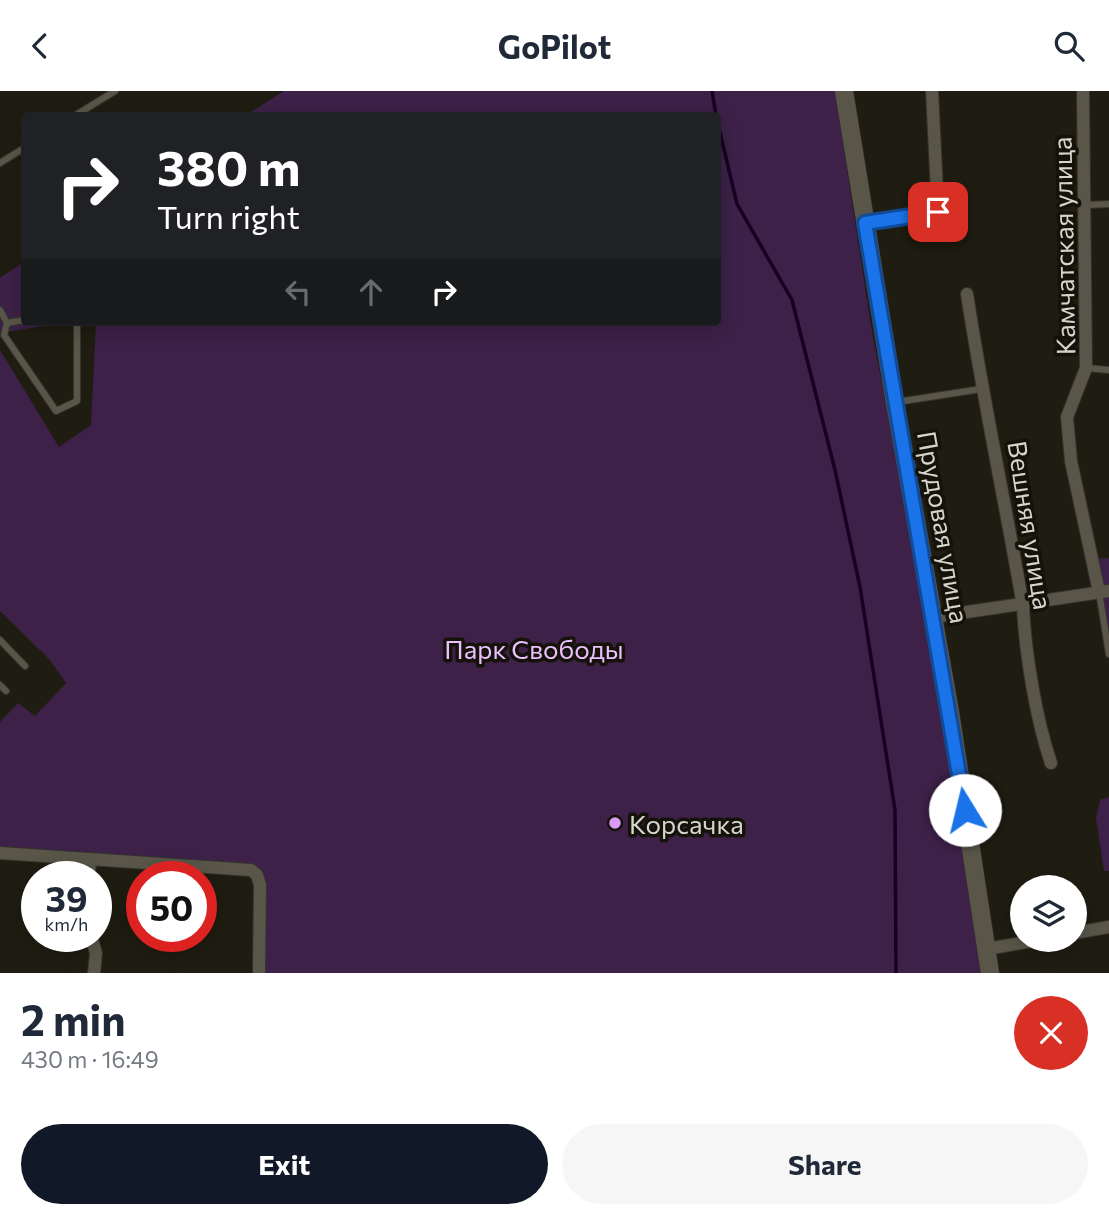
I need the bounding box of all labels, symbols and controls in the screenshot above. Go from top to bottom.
text: GoPilot [498,26,611,66]
icon: back [21,27,59,65]
icon: search [1050,27,1088,65]
text: 380 m [157,136,301,196]
street label: Камчатская улица [1046,136,1080,356]
icon: right [42,140,133,231]
pin [908,182,968,242]
icon: arrive [919,193,957,231]
text: Turn right [157,196,300,236]
icon: left [279,273,317,311]
icon: ahead [352,273,390,311]
icon: right [425,273,463,311]
street label: Прудовая улица [912,428,976,626]
street label: Вешняя улица [1002,438,1060,612]
park label: Парк Свободы [444,633,624,664]
position arrow [928,773,1002,847]
place label: Корсачка [629,808,744,839]
marker: Корсачка [607,815,623,831]
speed limit sign: 50 [126,861,217,952]
map controls [1010,875,1087,952]
button: layers [1010,875,1087,952]
text: 39 [46,876,87,919]
text: km/h [45,913,88,935]
text: 2 min [21,993,126,1045]
button: close [1014,996,1088,1070]
text: 430 m · 16:49 [21,1045,159,1073]
button: Exit [21,1124,548,1204]
button: Share [562,1124,1088,1204]

